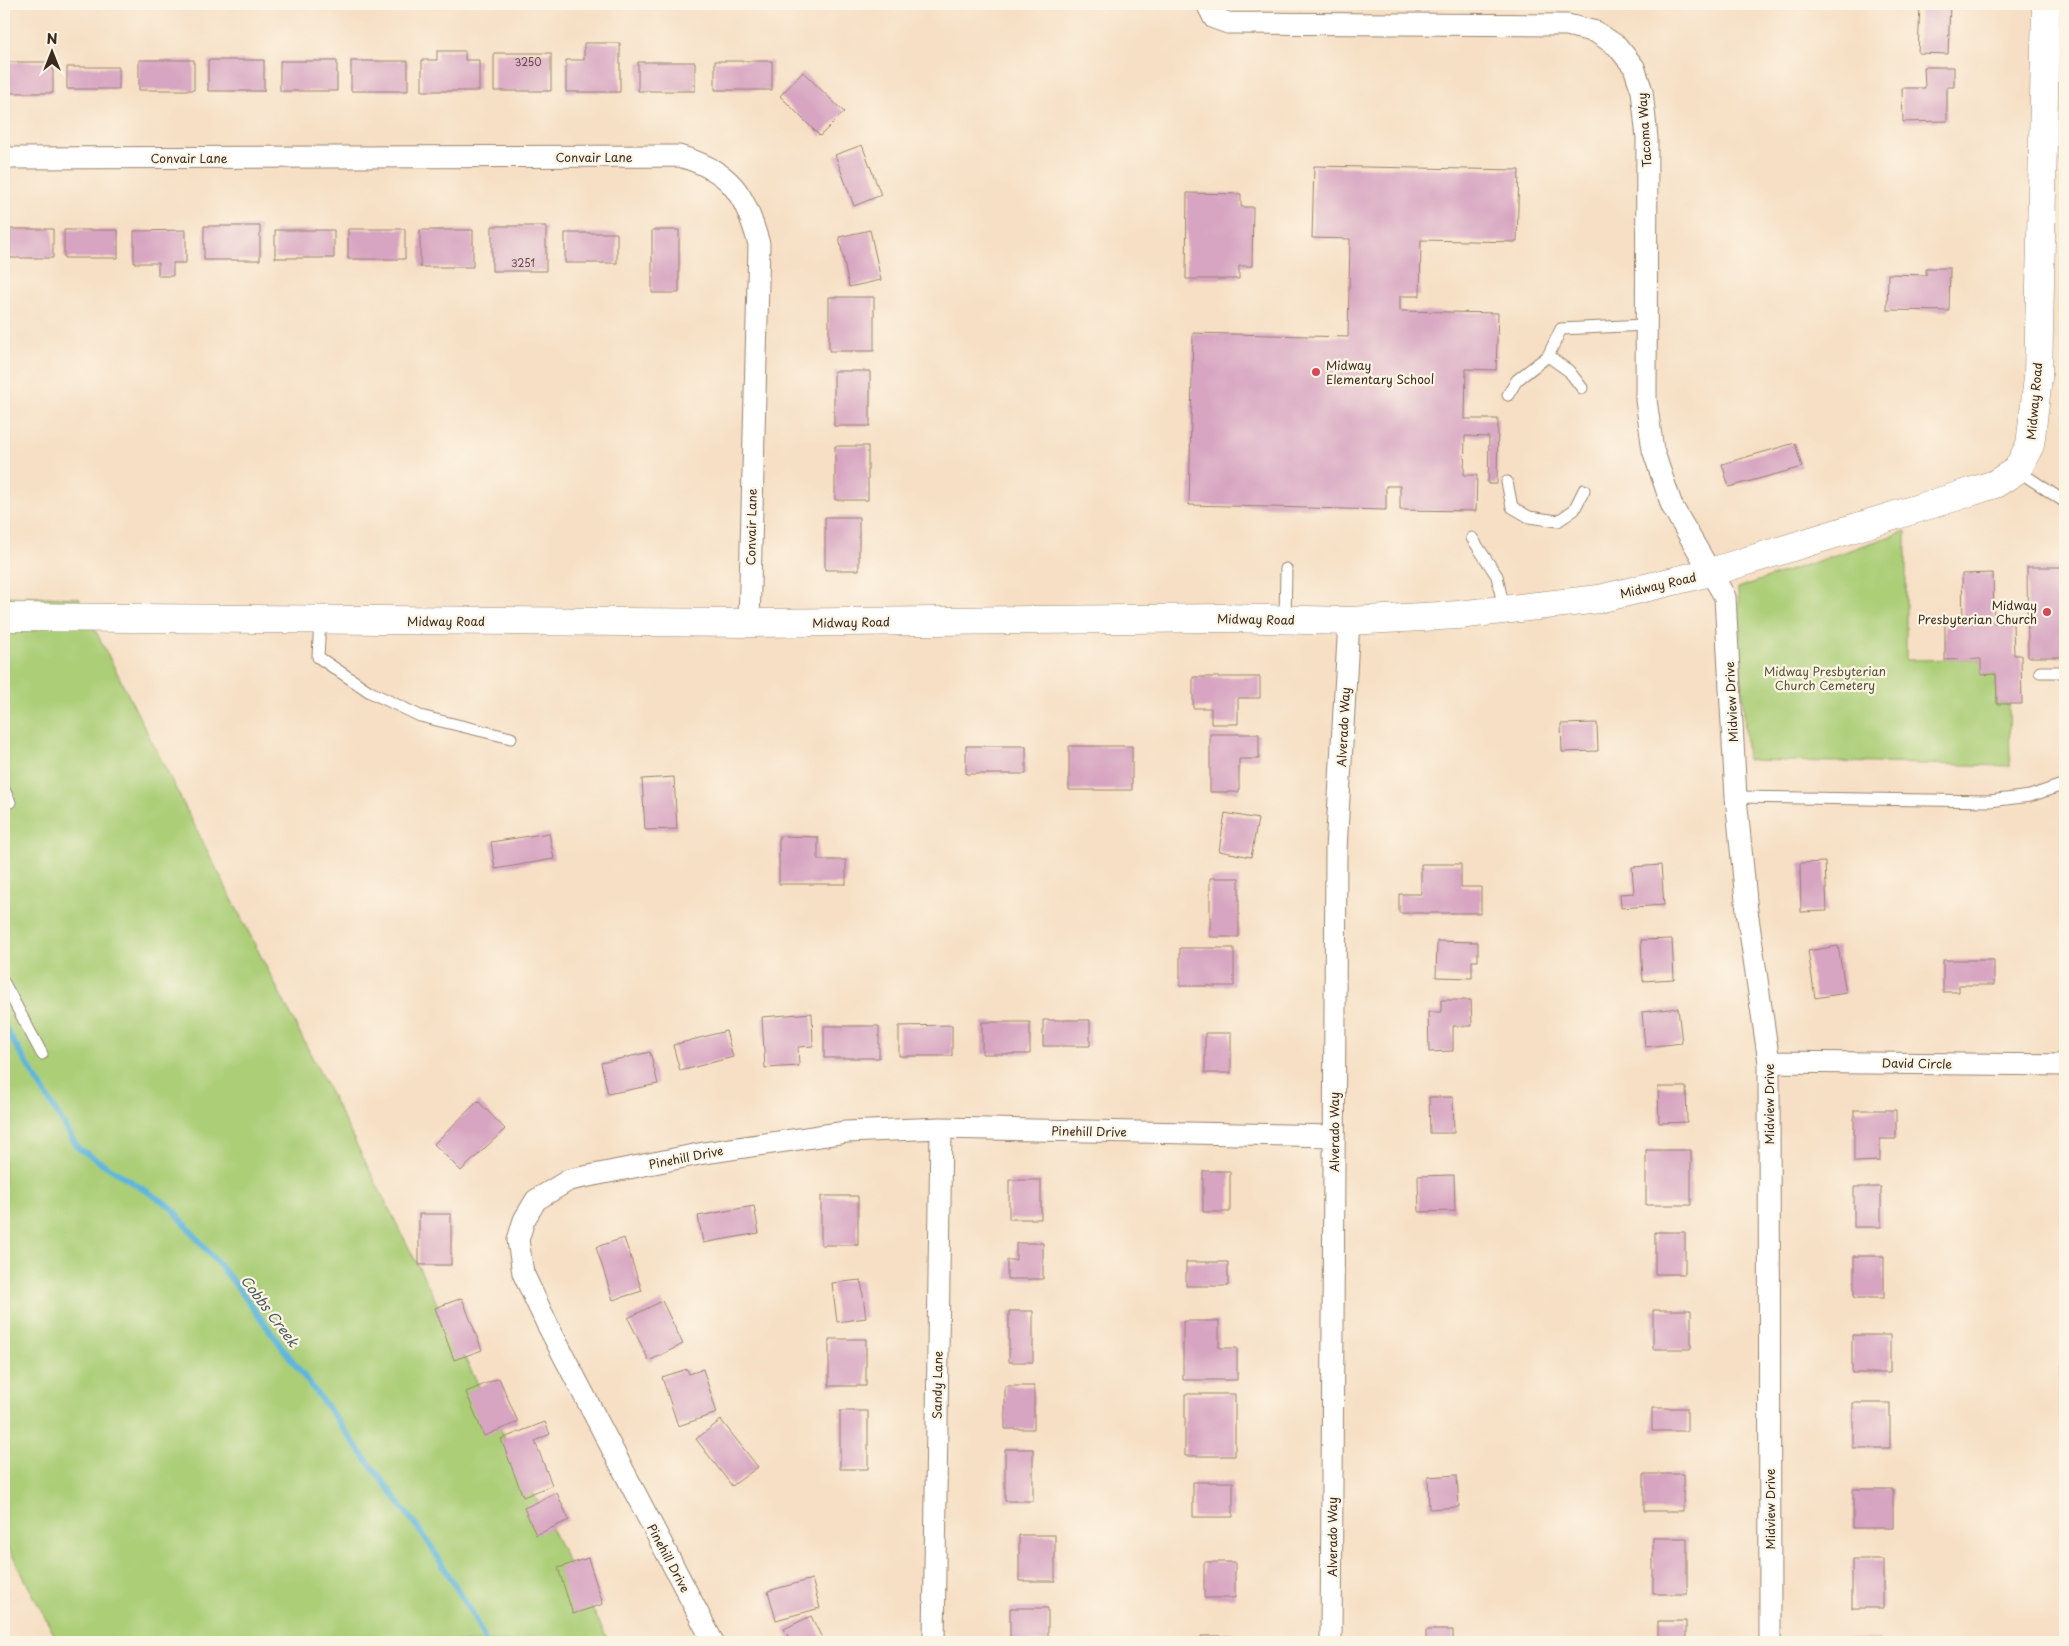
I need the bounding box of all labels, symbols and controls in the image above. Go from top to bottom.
north arrow [28,28,78,78]
text: N [46,28,58,49]
house number: 3250 [514,54,542,69]
street label: Tacoma Way [1632,92,1656,168]
street label: Convair Lane [555,148,633,166]
street label: Convair Lane [150,149,228,167]
house number: 3251 [511,255,535,270]
place label: Midway Elementary School [1326,356,1434,388]
street label: Midway Road [2022,361,2046,441]
marker: Midway Elementary School [1310,366,1322,378]
street label: Convair Lane [741,488,761,566]
street label: Midway Road [1618,567,1698,603]
place label: Midway Presbyterian Church [1918,596,2037,628]
marker: Midway Presbyterian Church [2041,606,2053,618]
street label: Midway Road [1217,609,1295,629]
street label: Midway Road [407,612,485,630]
street label: Midway Road [812,612,890,632]
street label: Midview Drive [1720,661,1742,743]
park label: Midway Presbyterian Church Cemetery [1764,662,1886,694]
street label: Alverado Way [1332,686,1354,767]
street label: David Circle [1882,1053,1953,1073]
street label: Midview Drive [1760,1064,1778,1144]
street label: Alverado Way [1325,1092,1343,1172]
street label: Pinehill Drive [1051,1121,1127,1141]
street label: Pinehill Drive [647,1141,725,1173]
water label: Cobbs Creek [236,1271,305,1352]
street label: Sandy Lane [927,1351,947,1419]
street label: Midview Drive [1761,1469,1779,1549]
street label: Alverado Way [1323,1497,1341,1577]
street label: Pinehill Drive [643,1520,695,1596]

